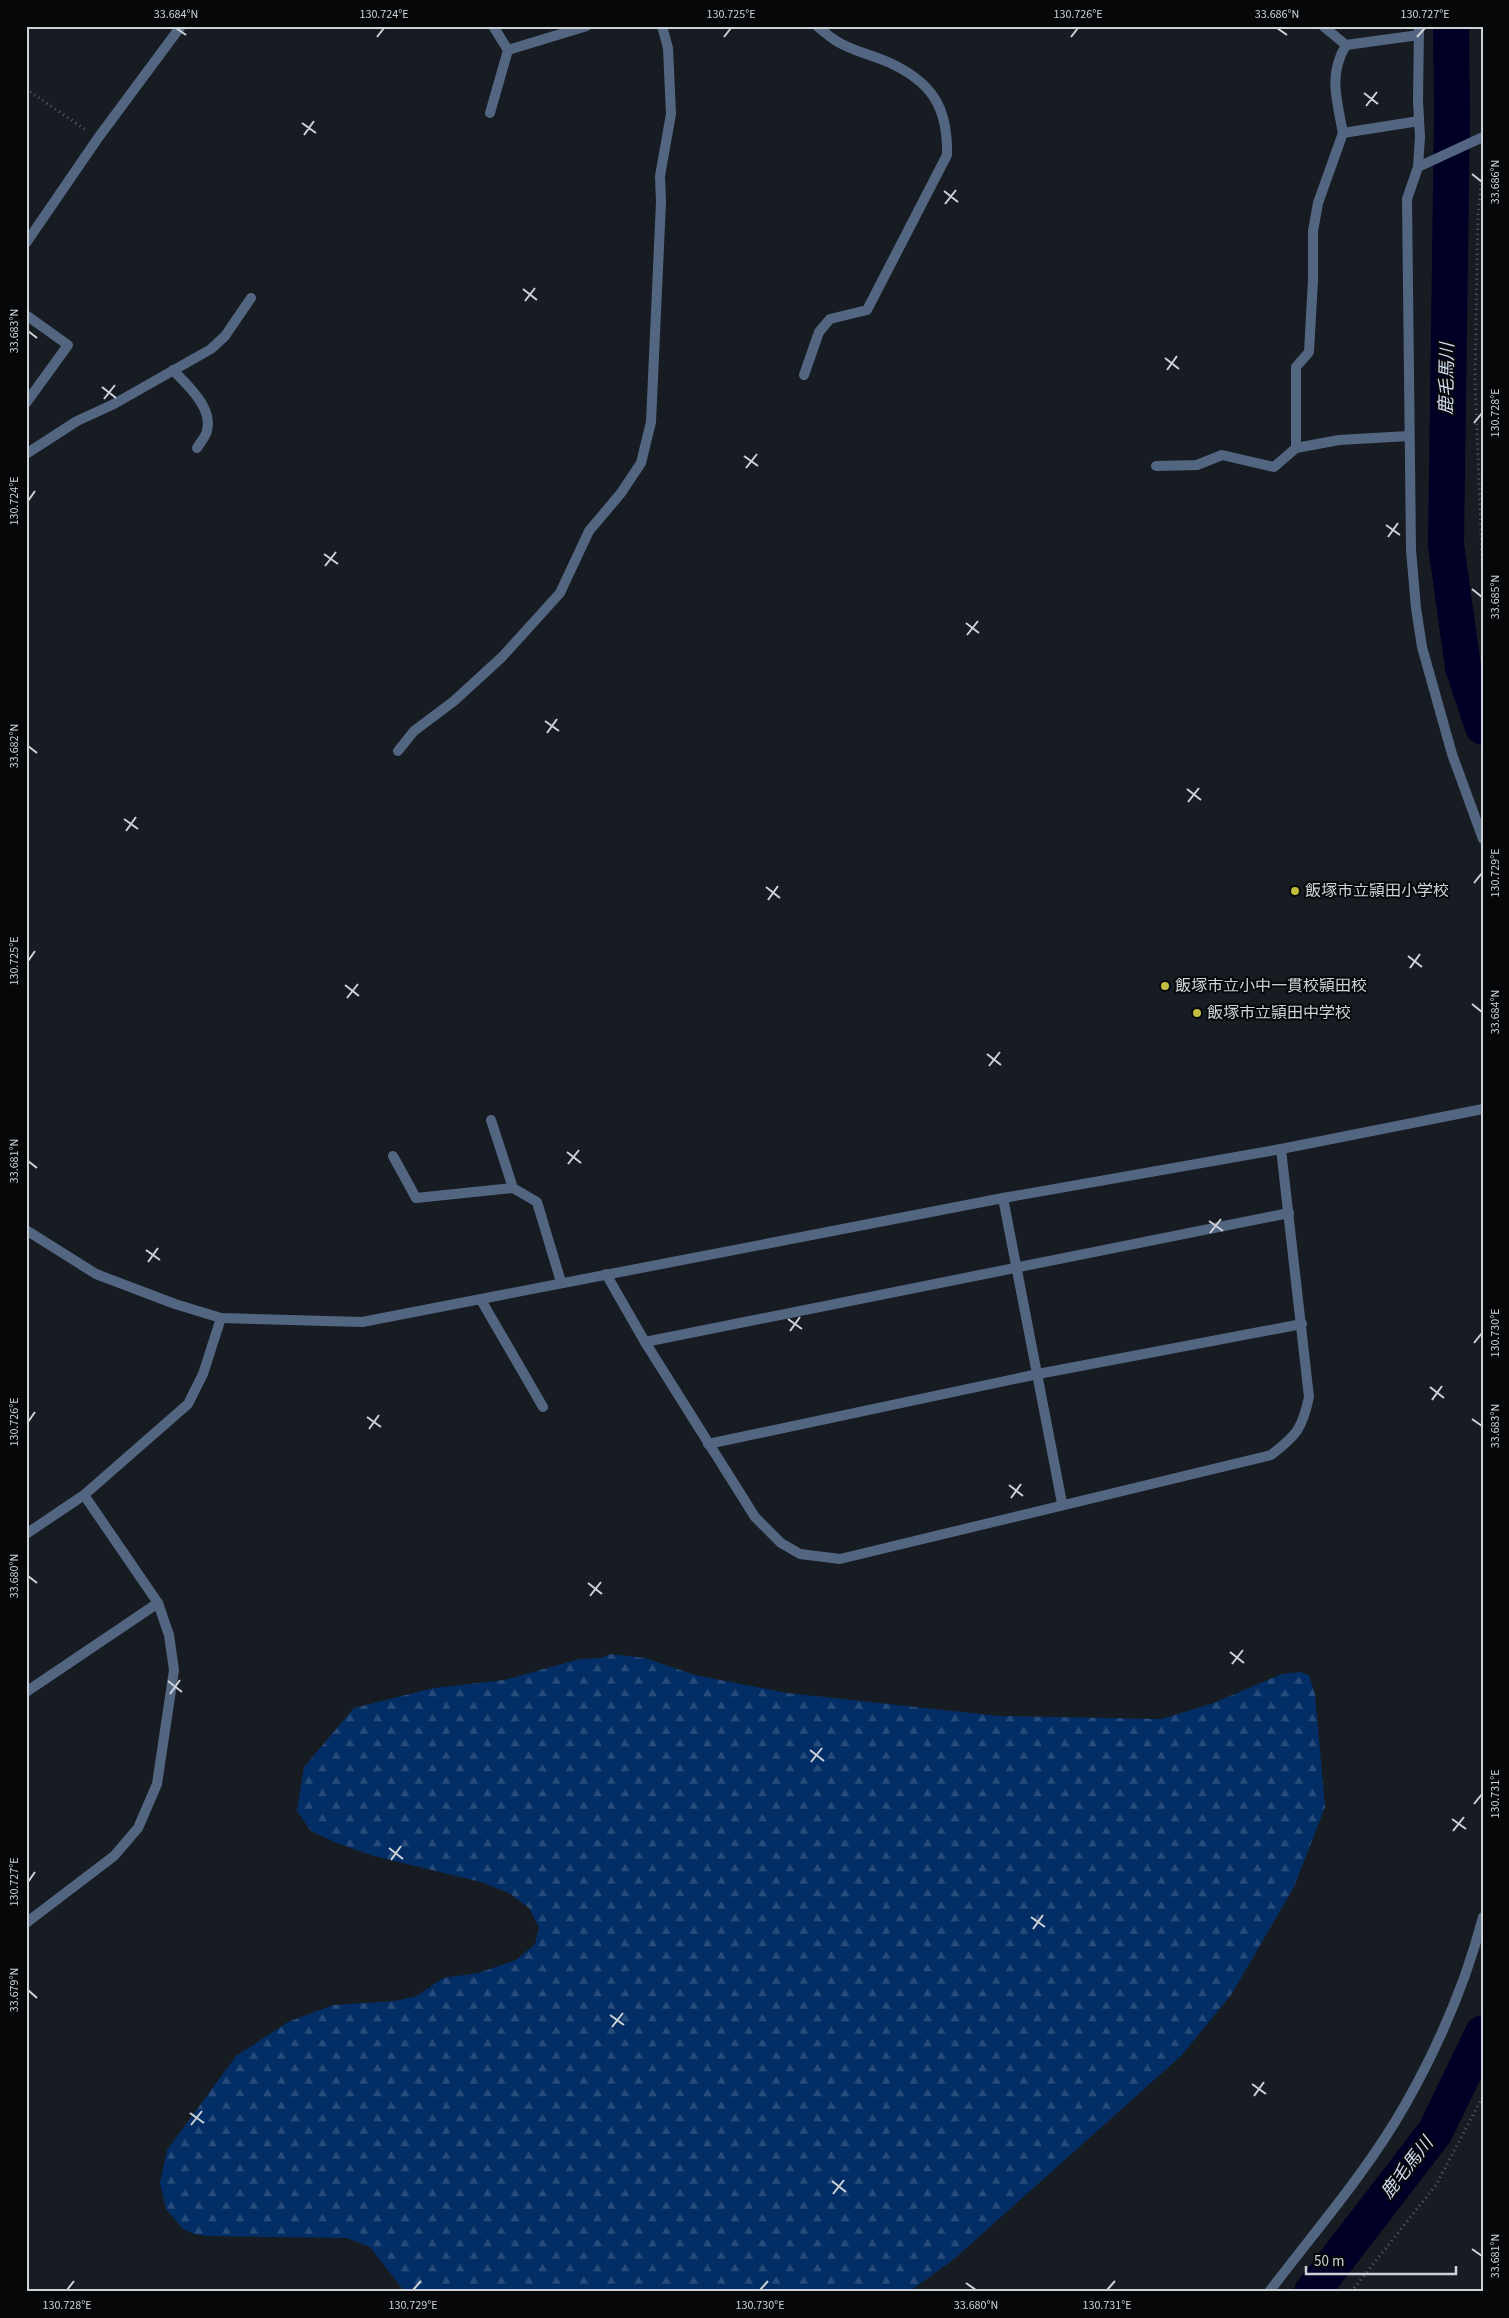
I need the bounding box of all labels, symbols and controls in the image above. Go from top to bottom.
text: 33.684°N [154,6,198,23]
text: 130.724°E [359,6,409,23]
text: 130.725°E [706,6,756,23]
text: 130.726°E [1053,6,1103,23]
text: 33.686°N [1255,6,1299,23]
text: 130.727°E [1400,6,1450,23]
text: 33.686°N [1487,160,1504,204]
text: 33.683°N [6,309,23,353]
water label: 鹿毛馬川 [1434,341,1460,415]
text: 130.728°E [1487,388,1504,438]
text: 130.724°E [6,476,23,526]
text: 33.685°N [1487,575,1504,619]
text: 33.682°N [6,724,23,768]
text: 130.729°E [1487,848,1504,898]
place label: 飯塚市立頴田小学校 [1305,880,1449,902]
marker: 飯塚市立頴田小学校 [1289,885,1301,897]
text: 130.725°E [6,936,23,986]
place label: 飯塚市立小中一貫校頴田校 [1175,975,1367,997]
marker: 飯塚市立小中一貫校頴田校 [1159,980,1171,992]
text: 33.684°N [1487,990,1504,1034]
place label: 飯塚市立頴田中学校 [1207,1002,1351,1024]
marker: 飯塚市立頴田中学校 [1191,1007,1203,1019]
text: 33.681°N [6,1139,23,1183]
text: 130.730°E [1487,1308,1504,1358]
text: 130.726°E [6,1397,23,1447]
text: 33.683°N [1487,1404,1504,1448]
text: 33.680°N [6,1554,23,1598]
text: 130.731°E [1487,1769,1504,1819]
text: 130.727°E [6,1857,23,1907]
text: 33.679°N [6,1968,23,2012]
water label: 鹿毛馬川 [1375,2130,1440,2204]
text: 33.681°N [1487,2234,1504,2278]
scale bar [1306,2243,1456,2275]
text: 50 m [1314,2251,1344,2272]
text: 130.728°E [42,2297,92,2314]
text: 130.729°E [388,2297,438,2314]
text: 130.730°E [735,2297,785,2314]
text: 33.680°N [954,2297,998,2314]
text: 130.731°E [1082,2297,1132,2314]

